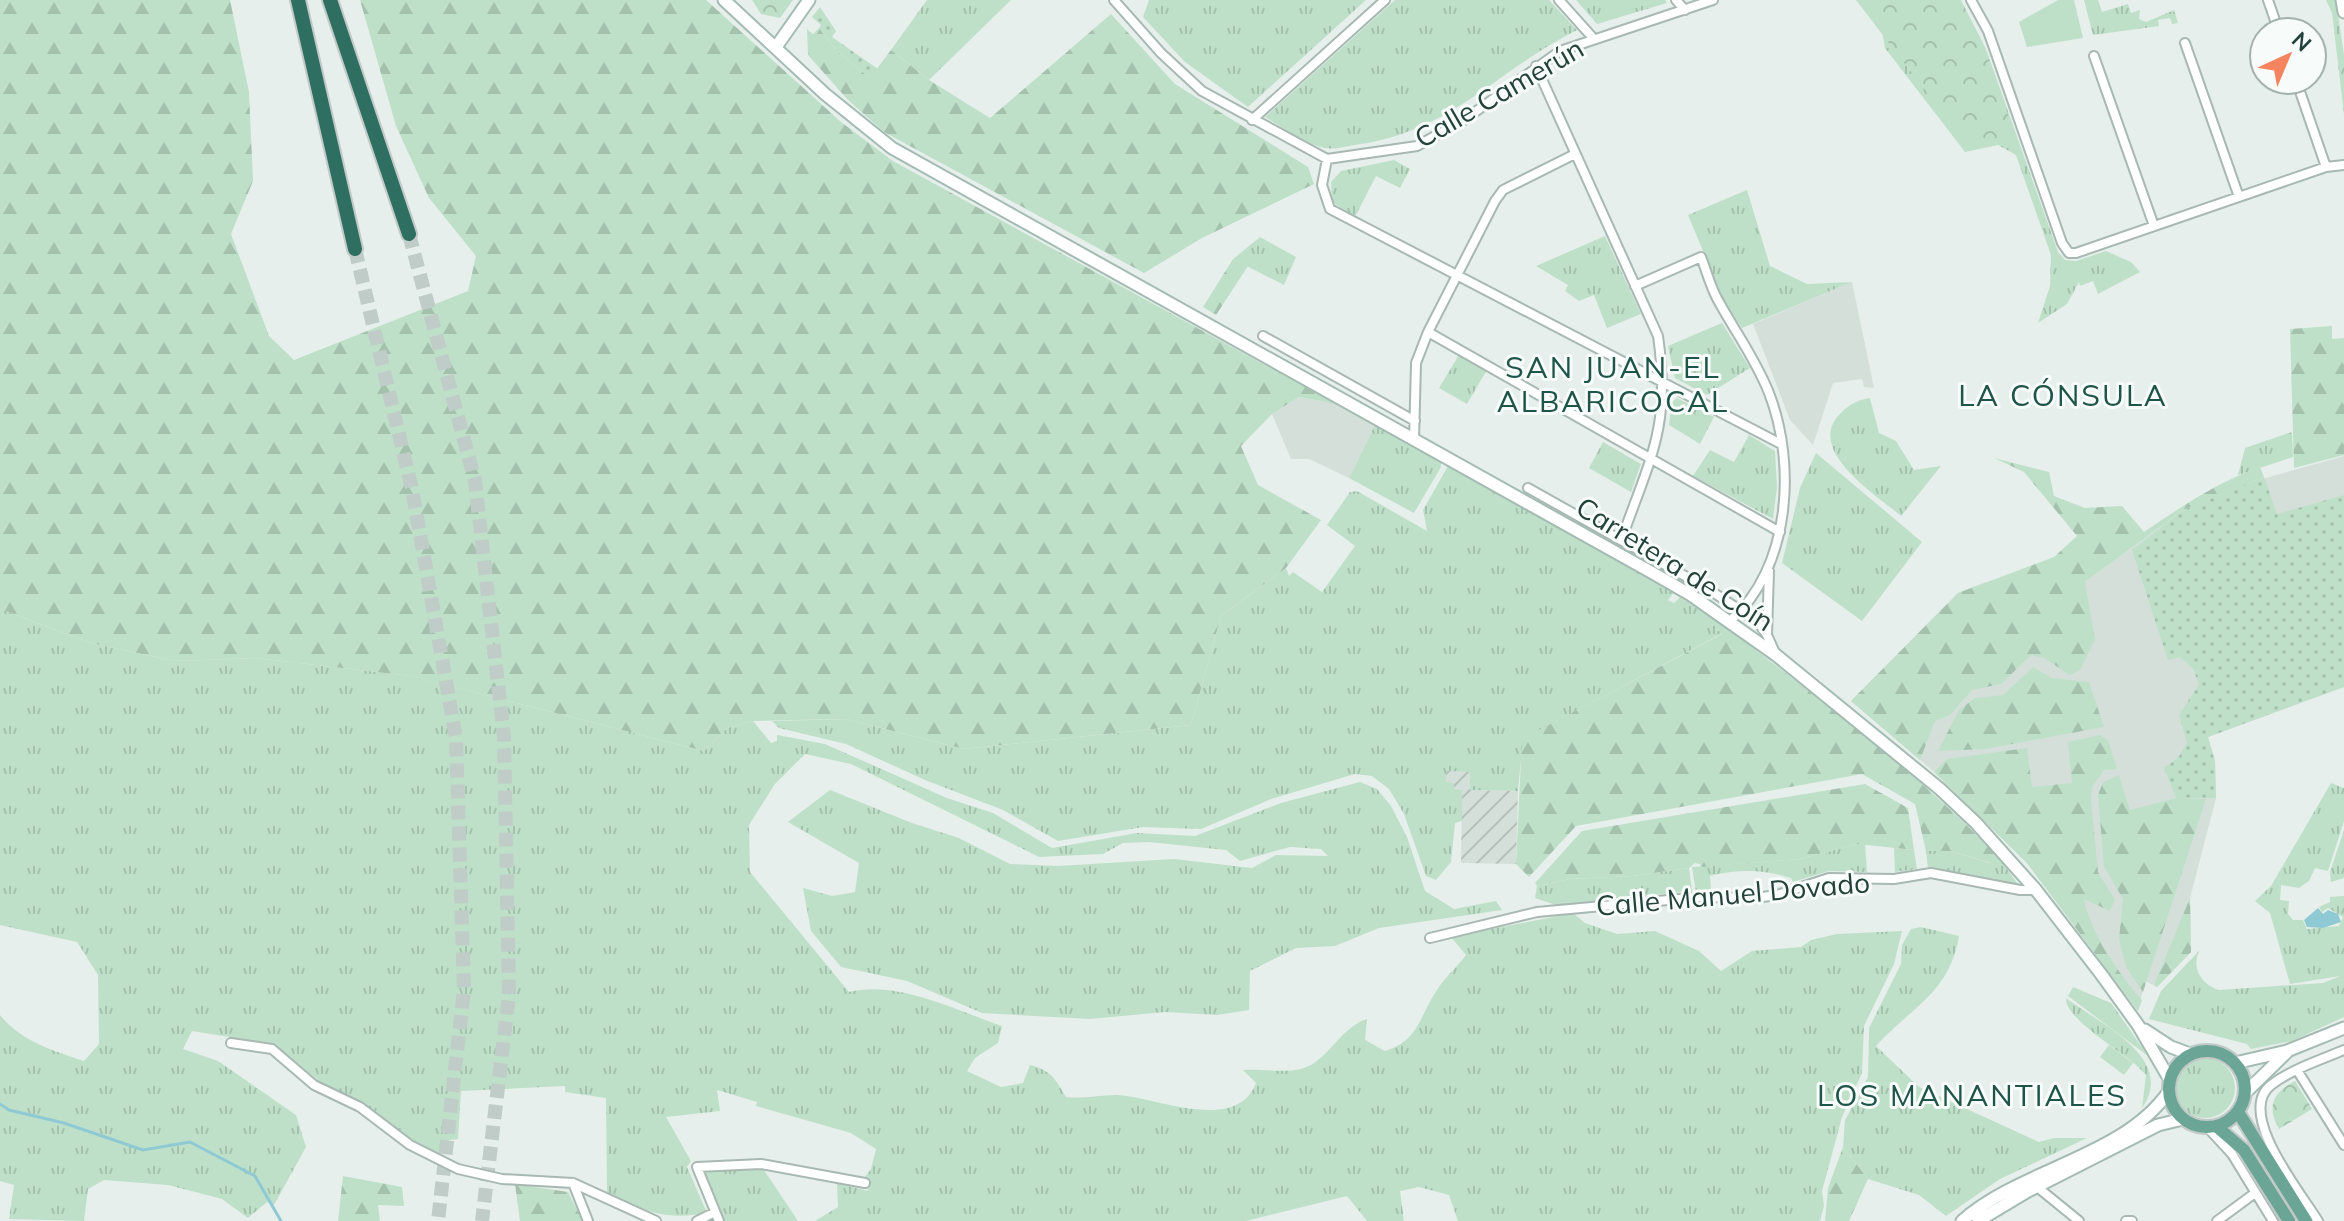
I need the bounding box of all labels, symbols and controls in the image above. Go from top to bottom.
north arrow [2248,16,2328,96]
text: N [2286,26,2318,57]
street label: Calle Camerún [1408,30,1590,155]
district label: SAN JUAN-EL ALBARICOCAL [1497,348,1729,420]
district label: LA CÓNSULA [1958,376,2168,414]
street label: Carretera de Coín [1570,489,1781,638]
street label: Calle Manuel Dovado [1595,864,1871,923]
district label: LOS MANANTIALES [1817,1076,2127,1114]

